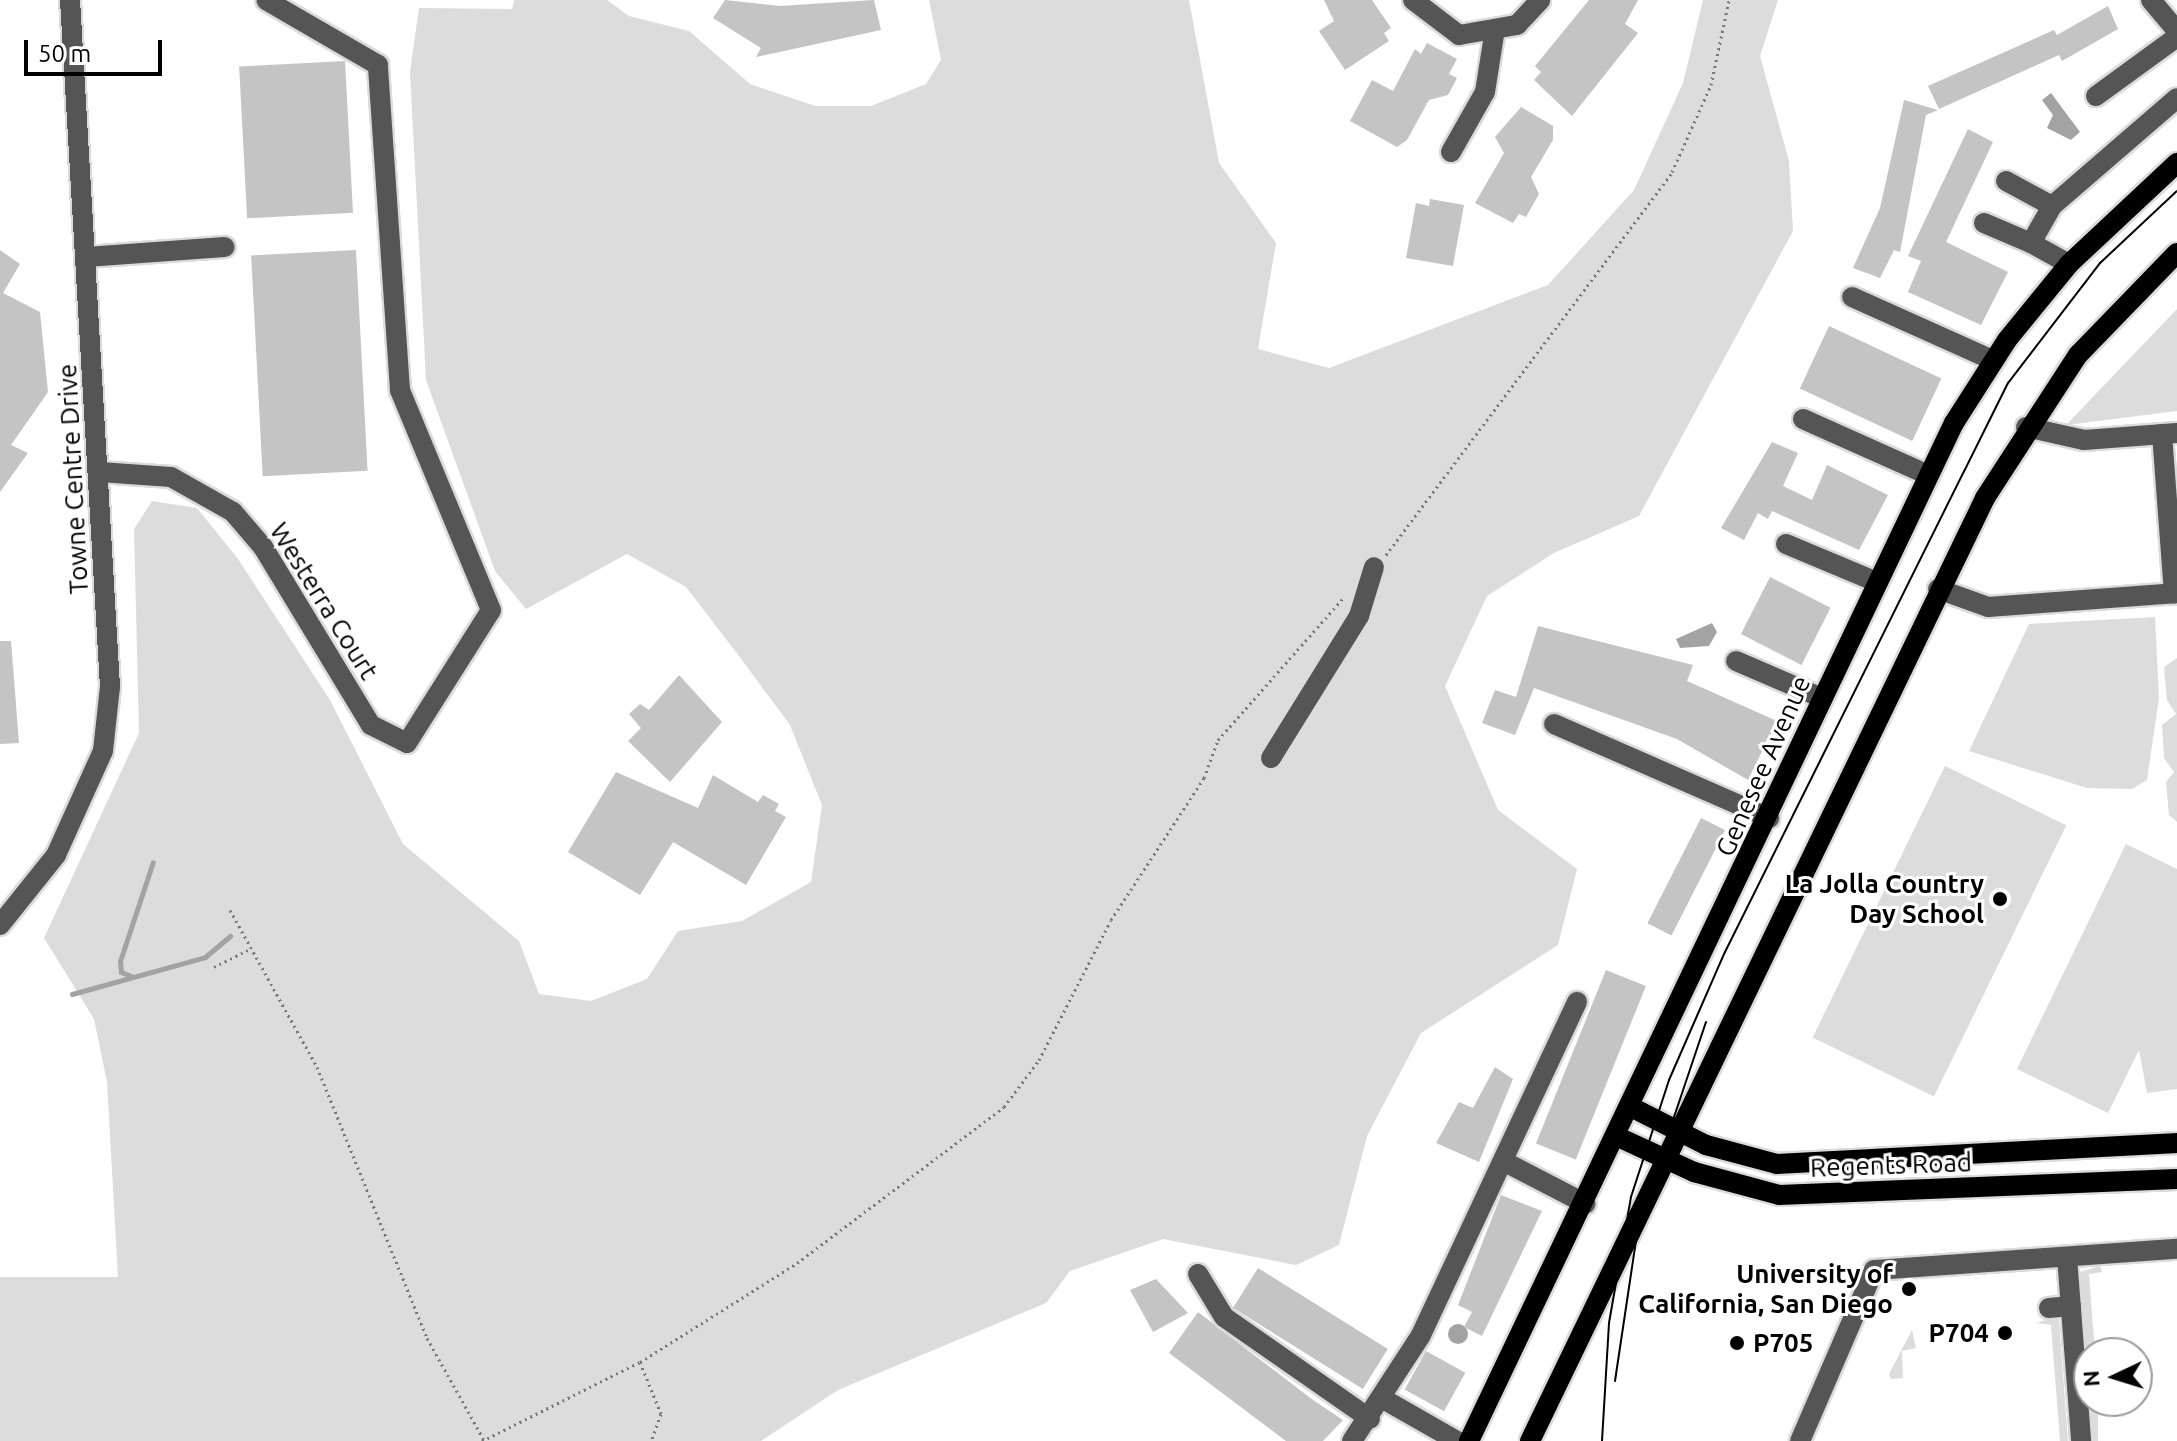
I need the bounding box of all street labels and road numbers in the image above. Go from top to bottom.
street label: Towne Centre Drive [51,363,95,595]
street label: Westerra Court [263,517,385,685]
street label: Genesee Avenue [1709,671,1817,861]
street label: Regents Road [1809,1147,1973,1183]

